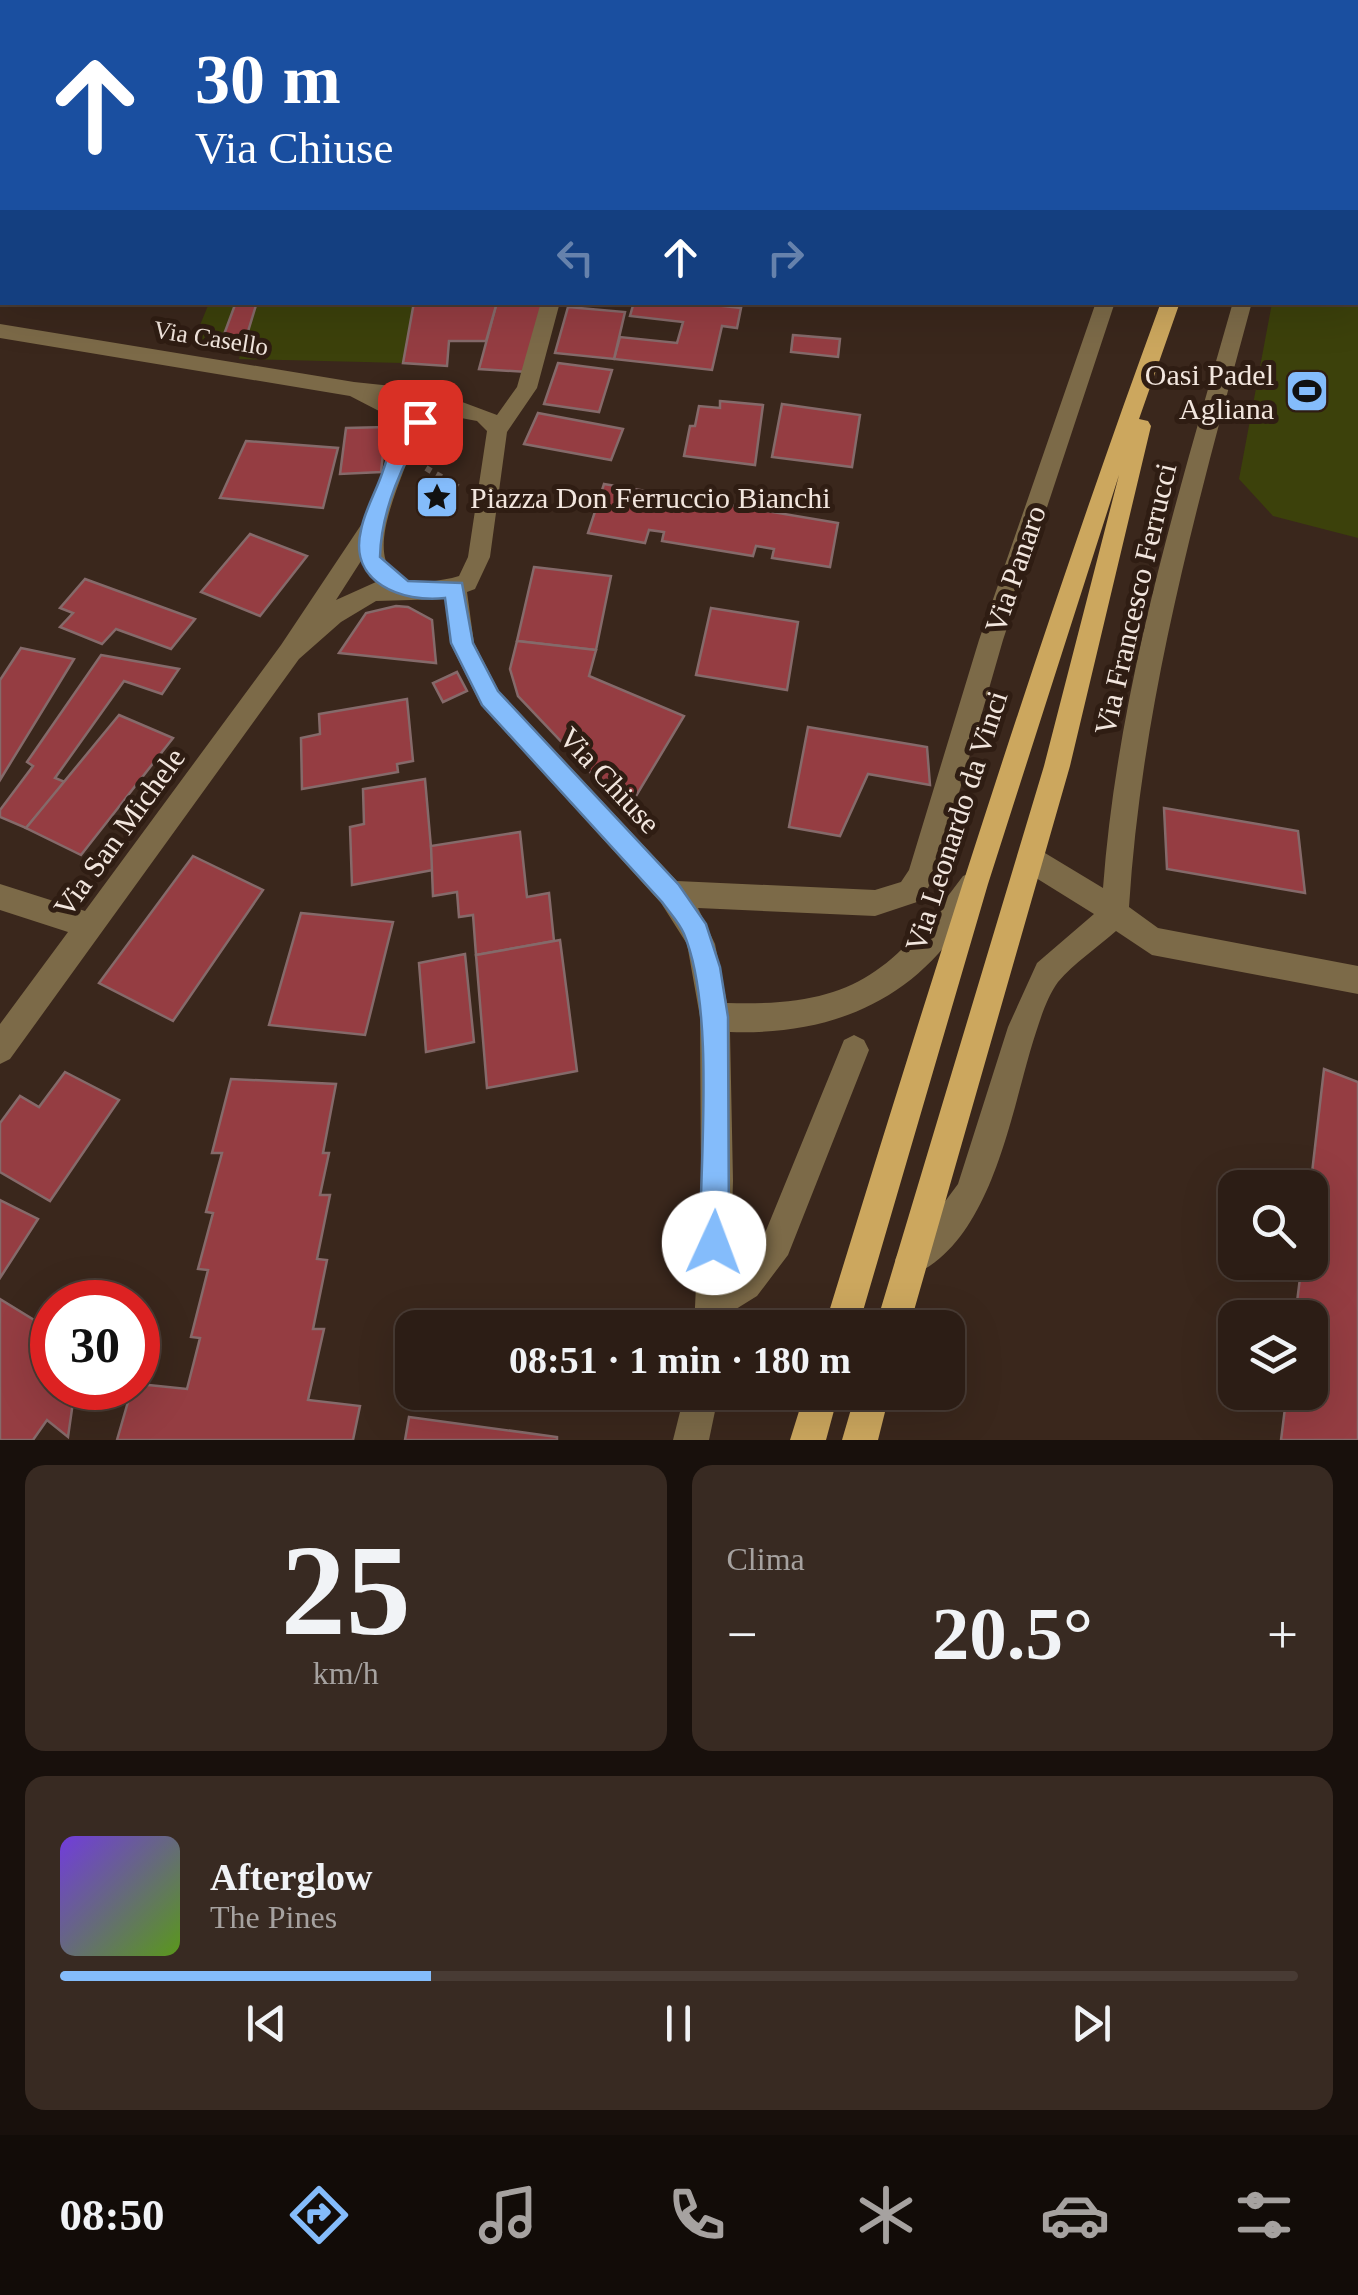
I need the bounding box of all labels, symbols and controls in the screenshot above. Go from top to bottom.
icon: ahead [30,40,160,170]
text: 30 m [195,41,341,118]
text: Via Chiuse [195,123,394,173]
icon: left [548,230,603,285]
icon: ahead [653,230,708,285]
icon: right [758,230,813,285]
street label: Via Casello [152,316,270,360]
place label: Oasi Padel Agliana [1145,358,1274,425]
sports icon: Oasi Padel Agliana [1284,368,1330,414]
pin [378,380,463,465]
icon: arrive [393,395,448,450]
street label: Via Francesco Ferrucci [1088,460,1182,738]
place icon: Piazza Don Ferruccio Bianchi [414,474,460,520]
place label: Piazza Don Ferruccio Bianchi [470,481,831,514]
street label: Via Panaro [978,501,1052,637]
street label: Via Leonardo da Vinci [898,687,1014,955]
street label: Via Chiuse [553,720,667,840]
street label: Via San Michele [47,741,191,923]
map controls [1218,1170,1328,1410]
button: search [1218,1170,1328,1280]
position arrow [662,1191,766,1295]
speed limit sign: 30 [30,1280,160,1410]
button: layers [1218,1300,1328,1410]
text: 08:51 · 1 min · 180 m [509,1339,851,1381]
text: 25 [281,1518,411,1662]
text: Clima [727,1541,805,1577]
text: 20.5° [932,1592,1093,1675]
text: − [727,1604,758,1665]
text: + [1267,1604,1298,1665]
text: km/h [313,1655,379,1691]
text: Afterglow [210,1856,372,1898]
text: The Pines [210,1899,337,1935]
icon: previous [239,1996,294,2051]
icon: pause [651,1996,706,2051]
icon: next [1064,1996,1119,2051]
icon: directions [284,2180,354,2250]
icon: music [473,2180,543,2250]
icon: phone [662,2180,732,2250]
icon: climate [851,2180,921,2250]
icon: car [1040,2180,1110,2250]
icon: filters [1229,2180,1299,2250]
text: 08:50 [60,2190,165,2240]

